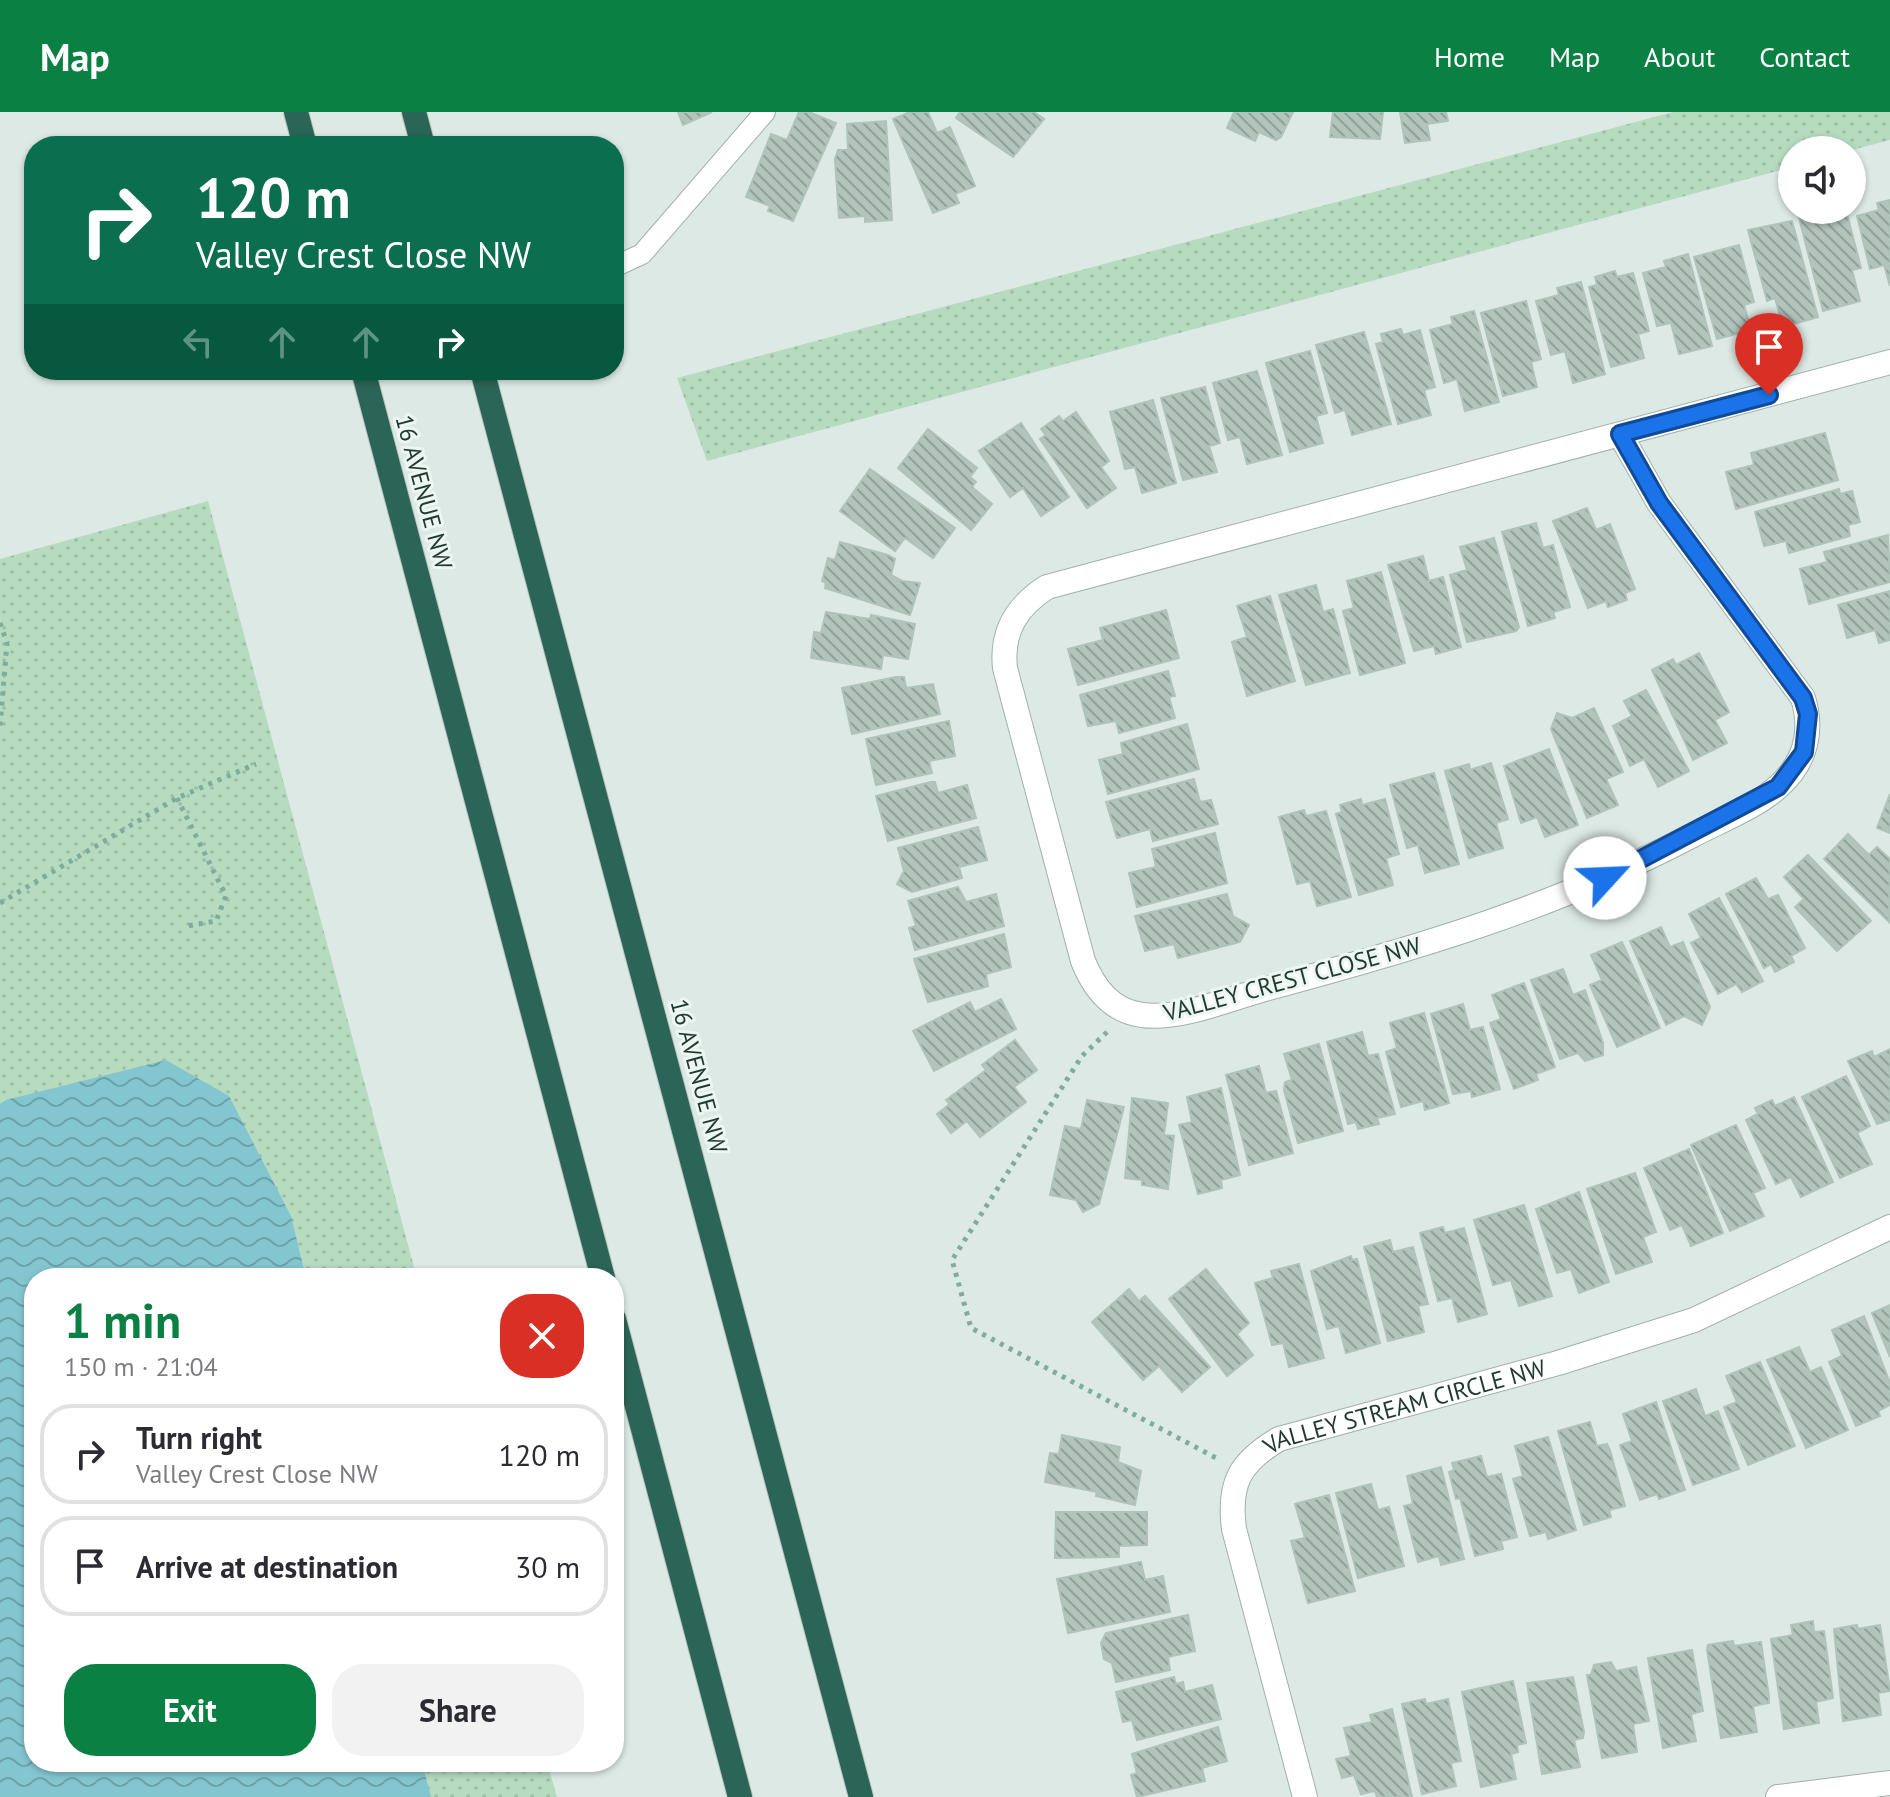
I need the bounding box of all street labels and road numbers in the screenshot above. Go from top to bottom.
street label: 16 AVENUE NW [389,412,459,573]
street label: VALLEY CREST CLOSE NW [1159,930,1424,1029]
street label: 16 AVENUE NW [664,996,734,1157]
street label: VALLEY STREAM CIRCLE NW [1256,1352,1549,1461]

